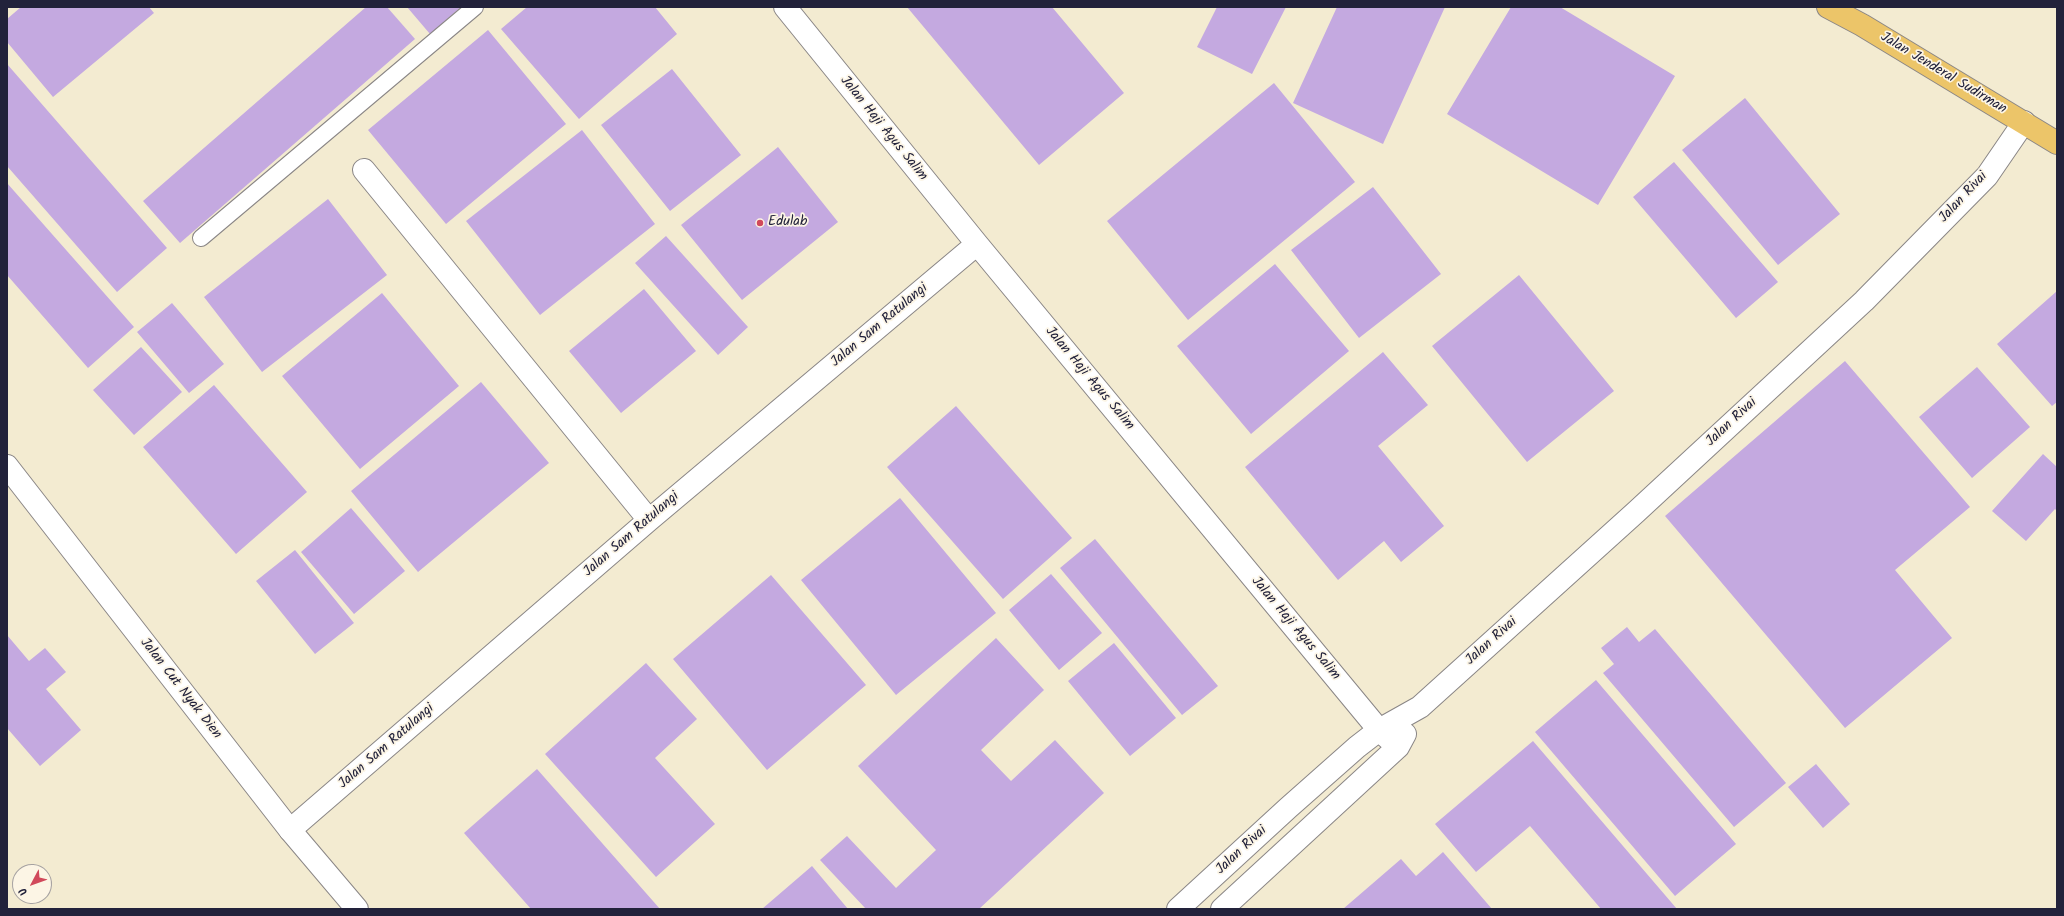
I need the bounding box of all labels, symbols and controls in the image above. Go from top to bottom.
street label: Jalan Jenderal Sudirman [1877,30,2009,118]
street label: Jalan Haji Agus Salim [836,73,930,185]
street label: Jalan Rivai [1936,169,1992,227]
place label: Edulab [768,215,807,231]
marker: Edulab [755,218,765,228]
street label: Jalan Sam Ratulangi [828,281,932,371]
street label: Jalan Haji Agus Salim [1041,324,1137,434]
street label: Jalan Rivai [1703,395,1761,451]
street label: Jalan Sam Ratulangi [581,489,683,581]
street label: Jalan Haji Agus Salim [1247,574,1343,684]
street label: Jalan Rivai [1463,615,1521,669]
street label: Jalan Cut Nyak Dien [135,635,225,743]
street label: Jalan Sam Ratulangi [336,701,438,793]
street label: Jalan Rivai [1213,823,1271,879]
north arrow [12,864,52,904]
text: U [15,883,33,900]

